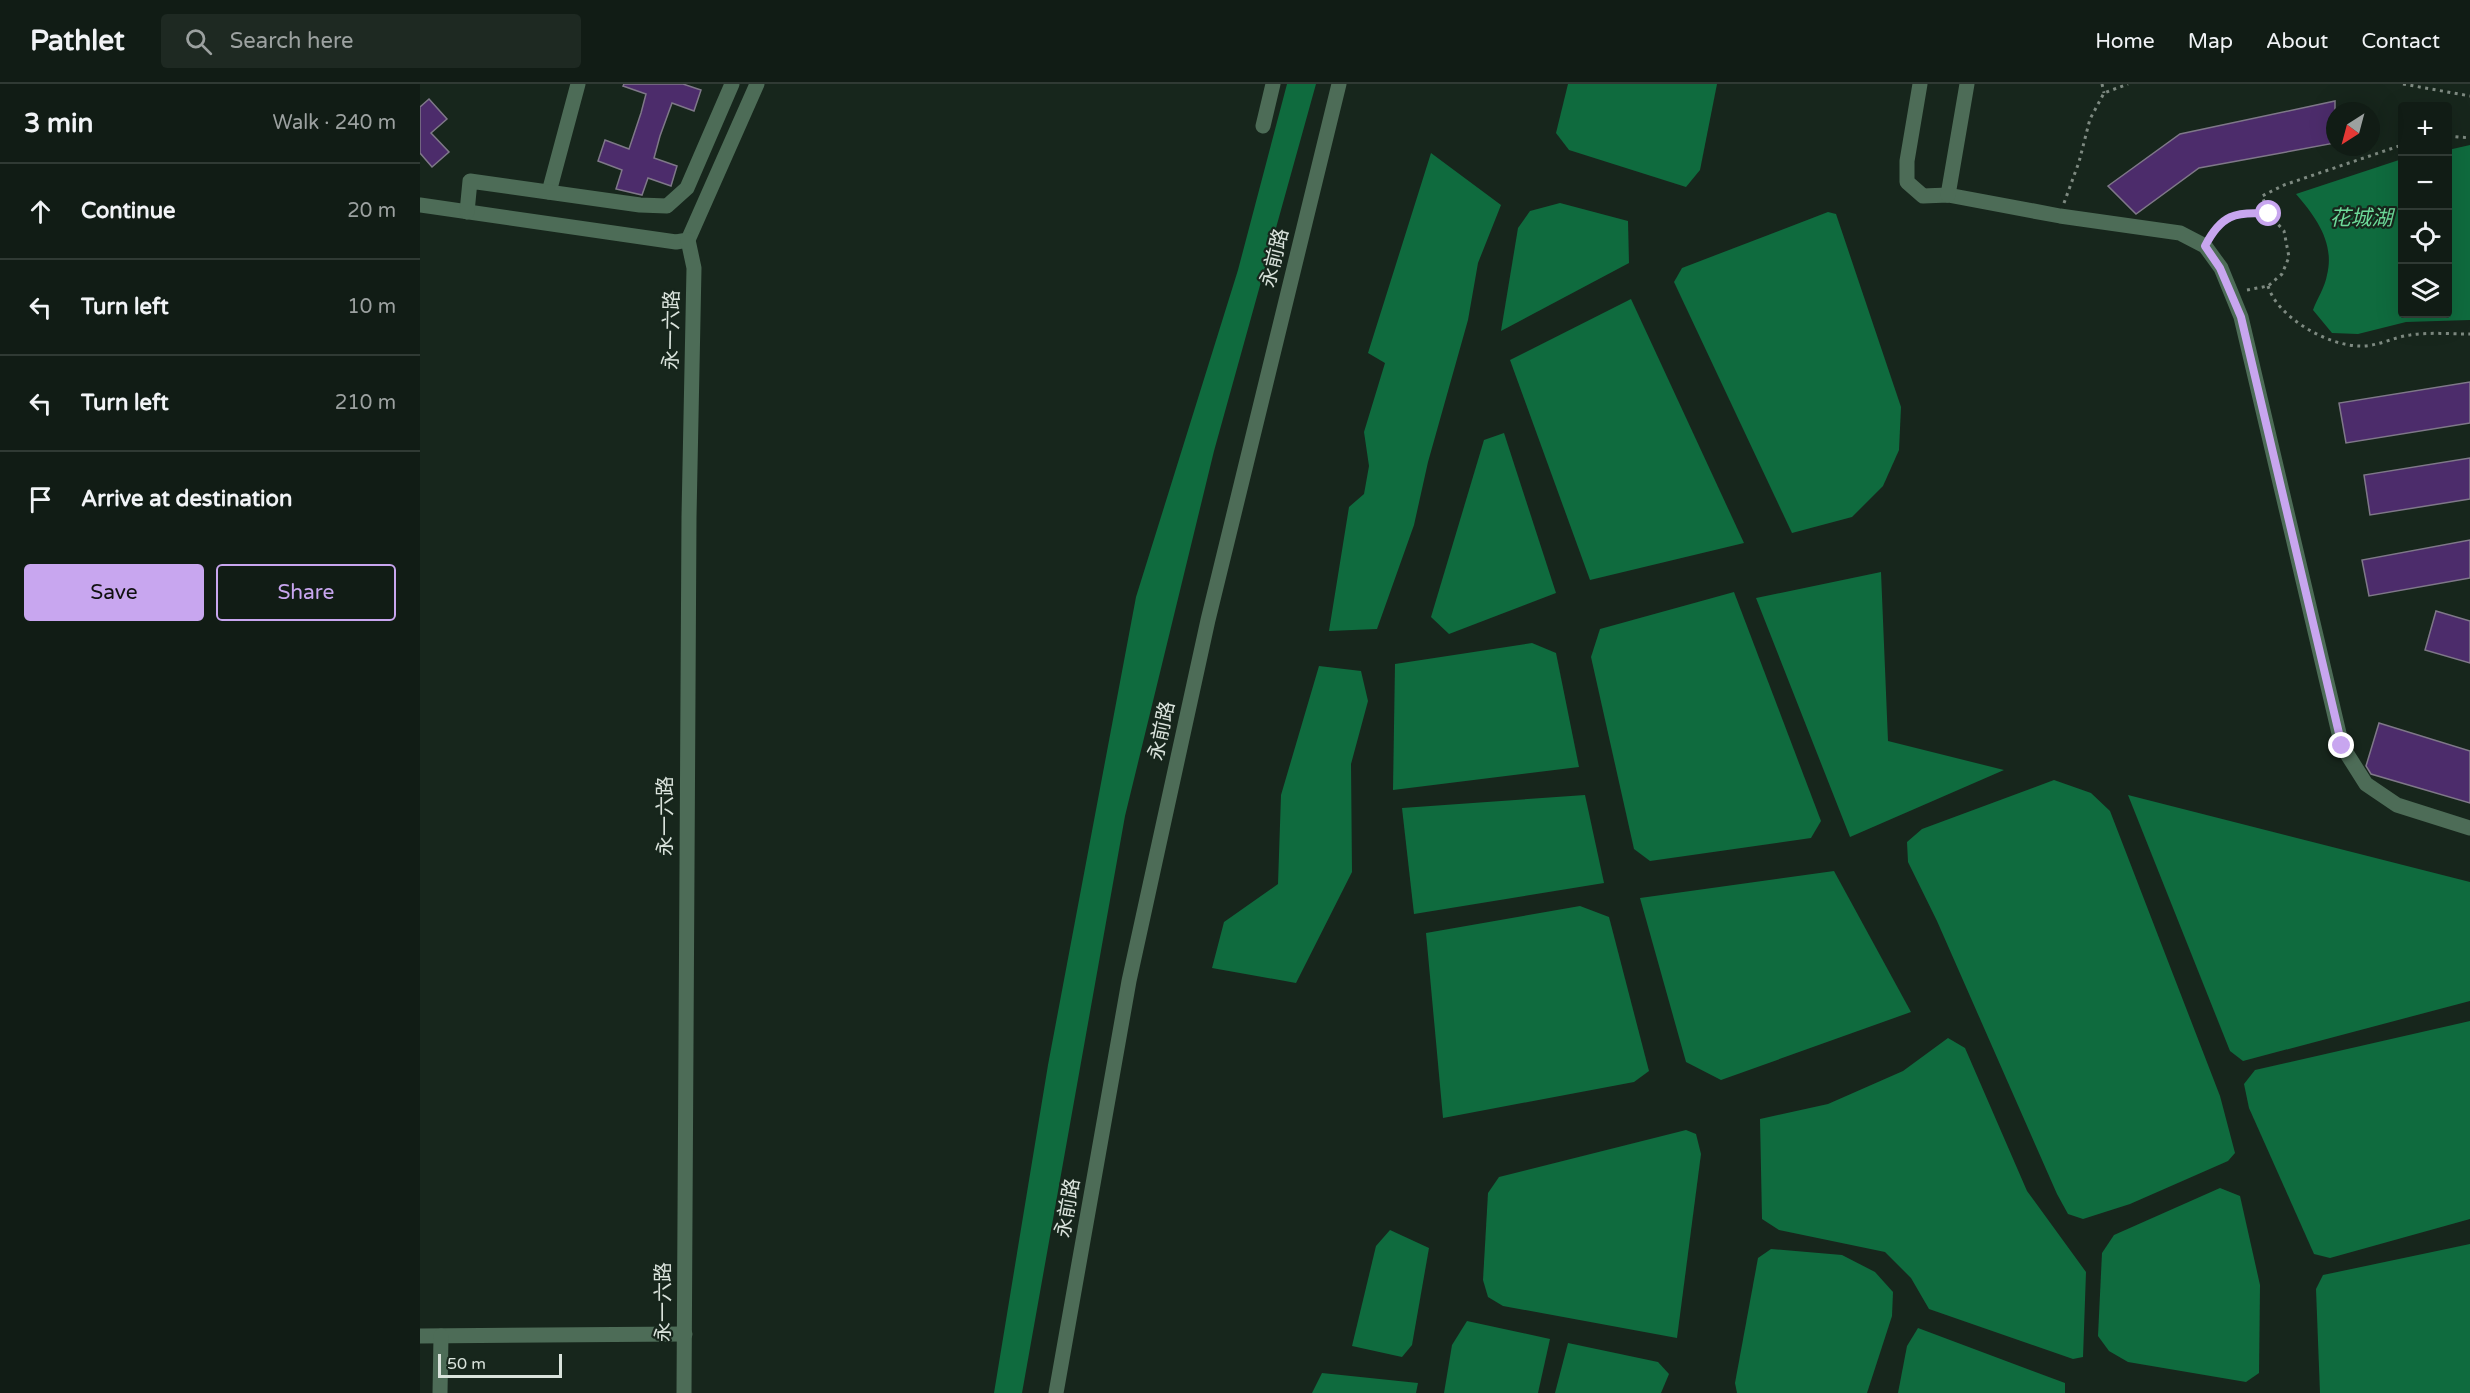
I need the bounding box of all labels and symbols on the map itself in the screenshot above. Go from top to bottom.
north arrow [2326,102,2380,156]
route start [2255,200,2281,226]
water label: 花城湖 [2330,206,2395,231]
street label: 永前路 [1256,226,1294,290]
street label: 永一六路 [659,290,685,370]
street label: 永前路 [1144,699,1180,763]
route end [2328,732,2354,758]
street label: 永一六路 [654,776,678,856]
street label: 永前路 [1051,1176,1085,1240]
street label: 永一六路 [652,1262,676,1342]
scale bar [438,1351,562,1378]

